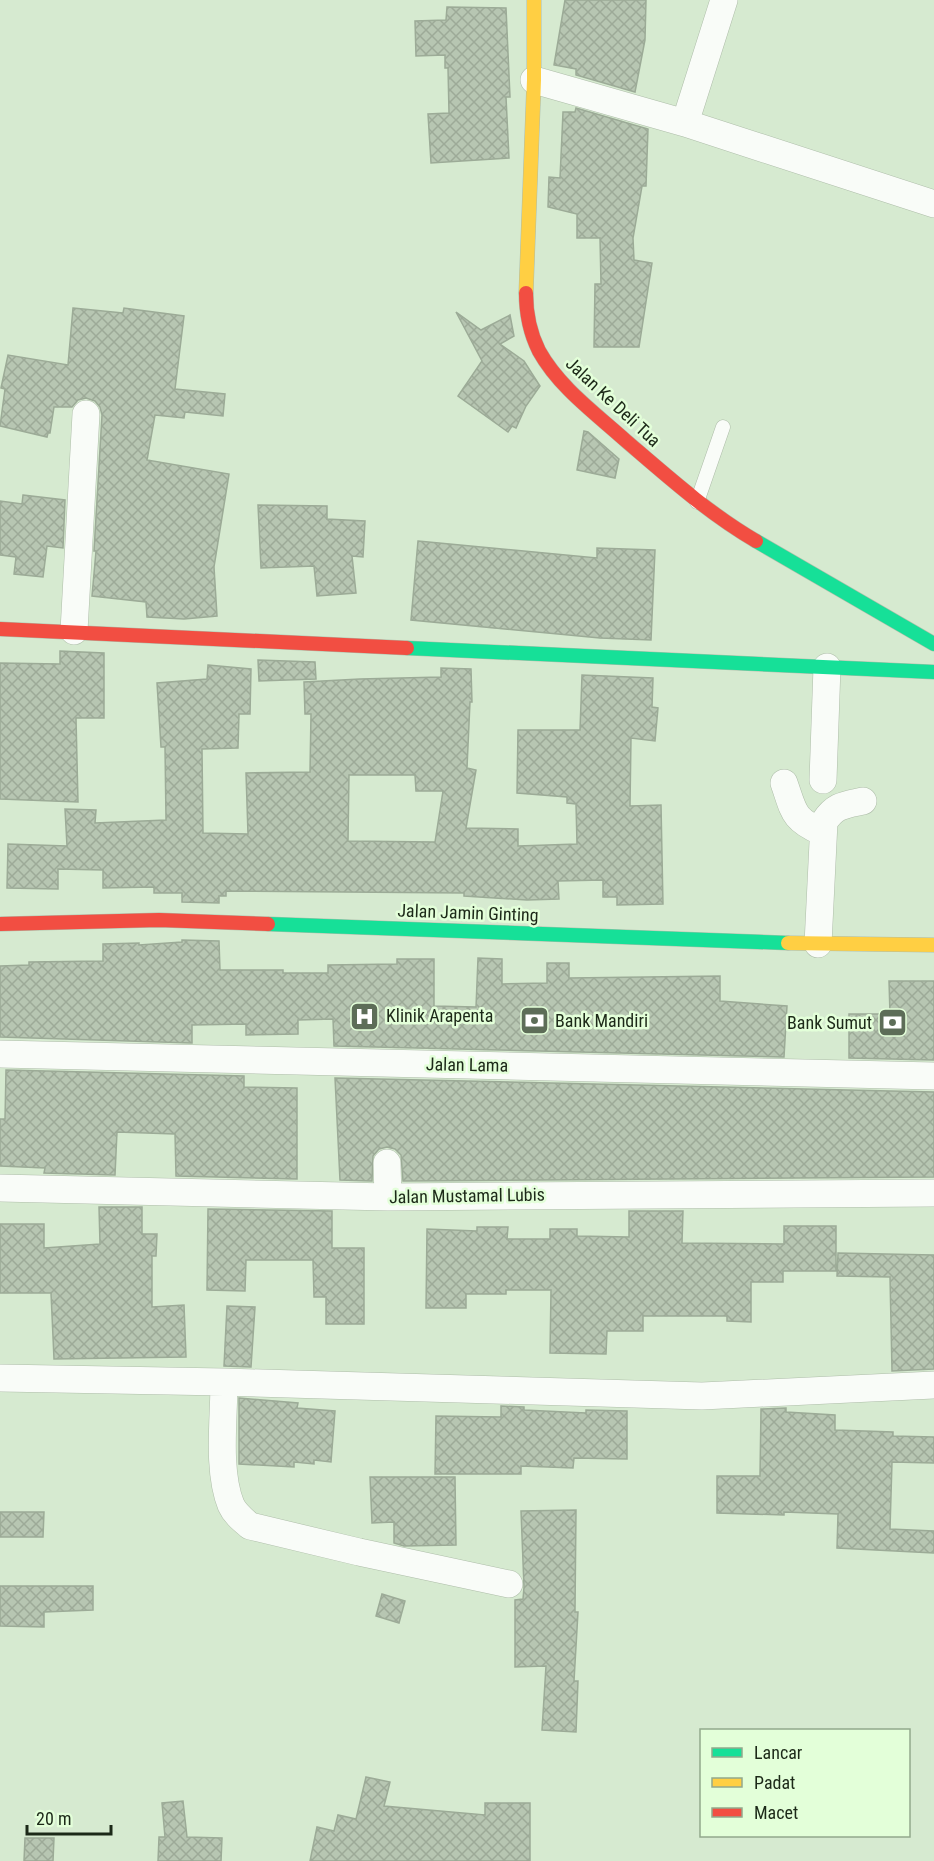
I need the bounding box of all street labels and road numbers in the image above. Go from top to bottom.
street label: Jalan Ke Deli Tua [562,352,665,451]
street label: Jalan Jamin Ginting [397,900,539,925]
street label: Jalan Lama [426,1053,508,1076]
street label: Jalan Mustamal Lubis [389,1184,545,1207]

